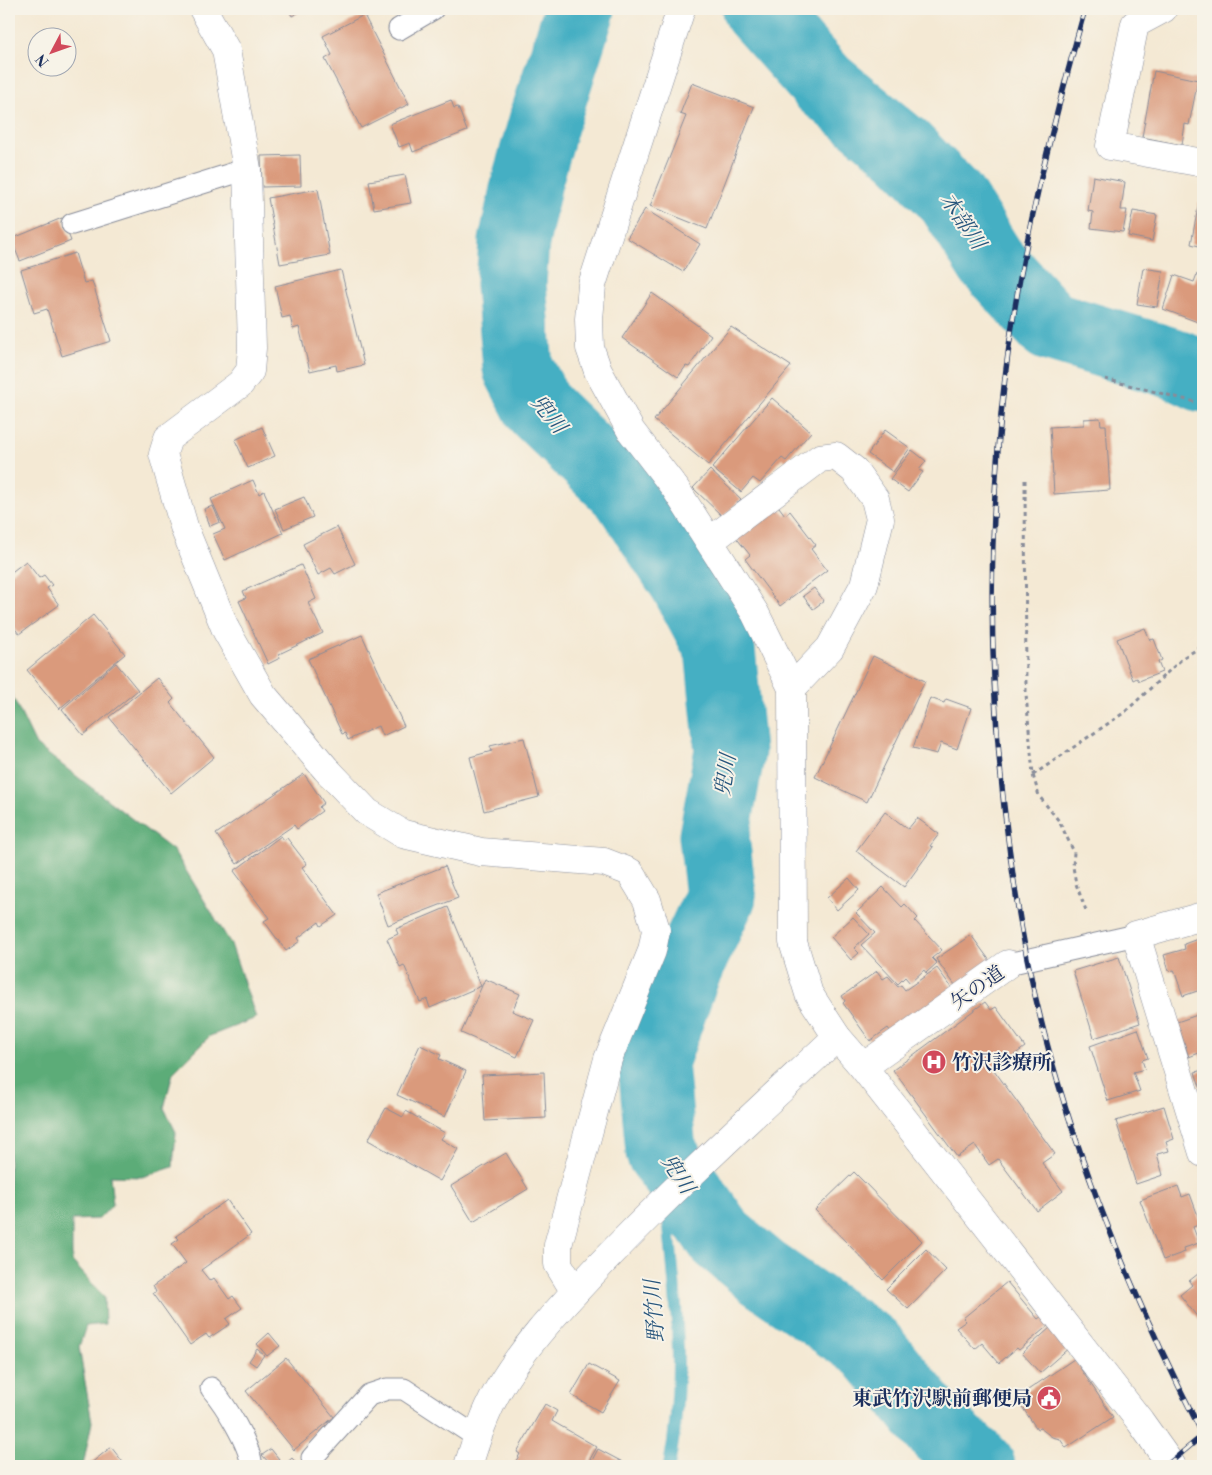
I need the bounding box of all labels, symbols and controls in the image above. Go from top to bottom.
north arrow [28,28,78,78]
text: N [33,50,53,70]
water label: 木部川 [934,188,992,257]
water label: 兜川 [525,390,573,441]
water label: 兜川 [710,750,742,798]
street label: 矢の道 [946,961,1010,1016]
hospital icon: 竹沢診療所 [921,1049,947,1075]
place label: 竹沢診療所 [952,1051,1052,1076]
water label: 兜川 [655,1150,701,1201]
water label: 野竹川 [640,1277,670,1343]
public building icon: 東武竹沢駅前郵便局 [1036,1385,1062,1411]
place label: 東武竹沢駅前郵便局 [852,1387,1032,1412]

